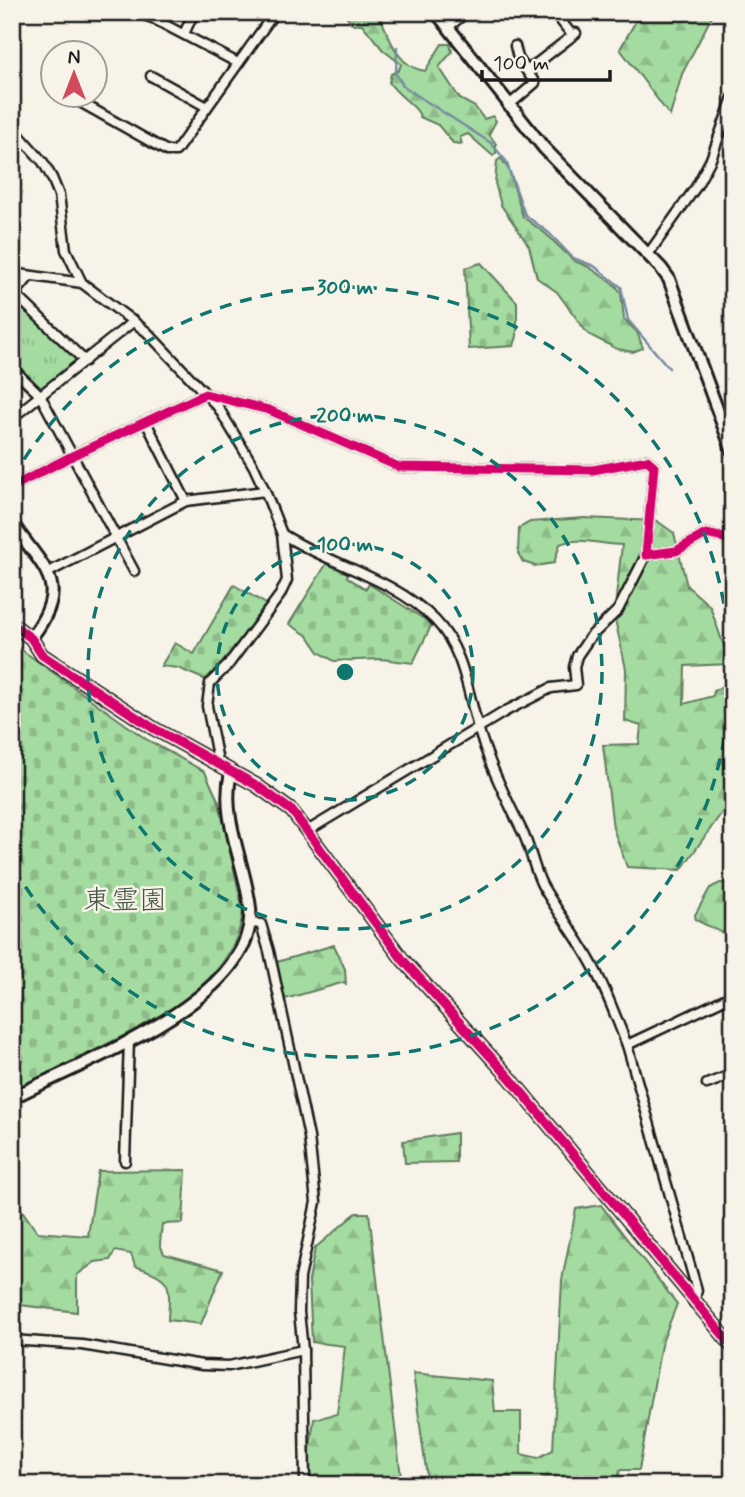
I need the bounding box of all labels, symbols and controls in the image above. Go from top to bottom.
north arrow [38,38,108,108]
scale bar [482,38,610,82]
text: N [68,46,80,71]
text: 100 m [493,50,549,78]
text: 300 m [317,274,374,302]
text: 200 m [316,402,374,430]
text: 100 m [317,531,373,559]
centre of rings [333,660,357,684]
park label: 東霊園 [83,883,167,920]

